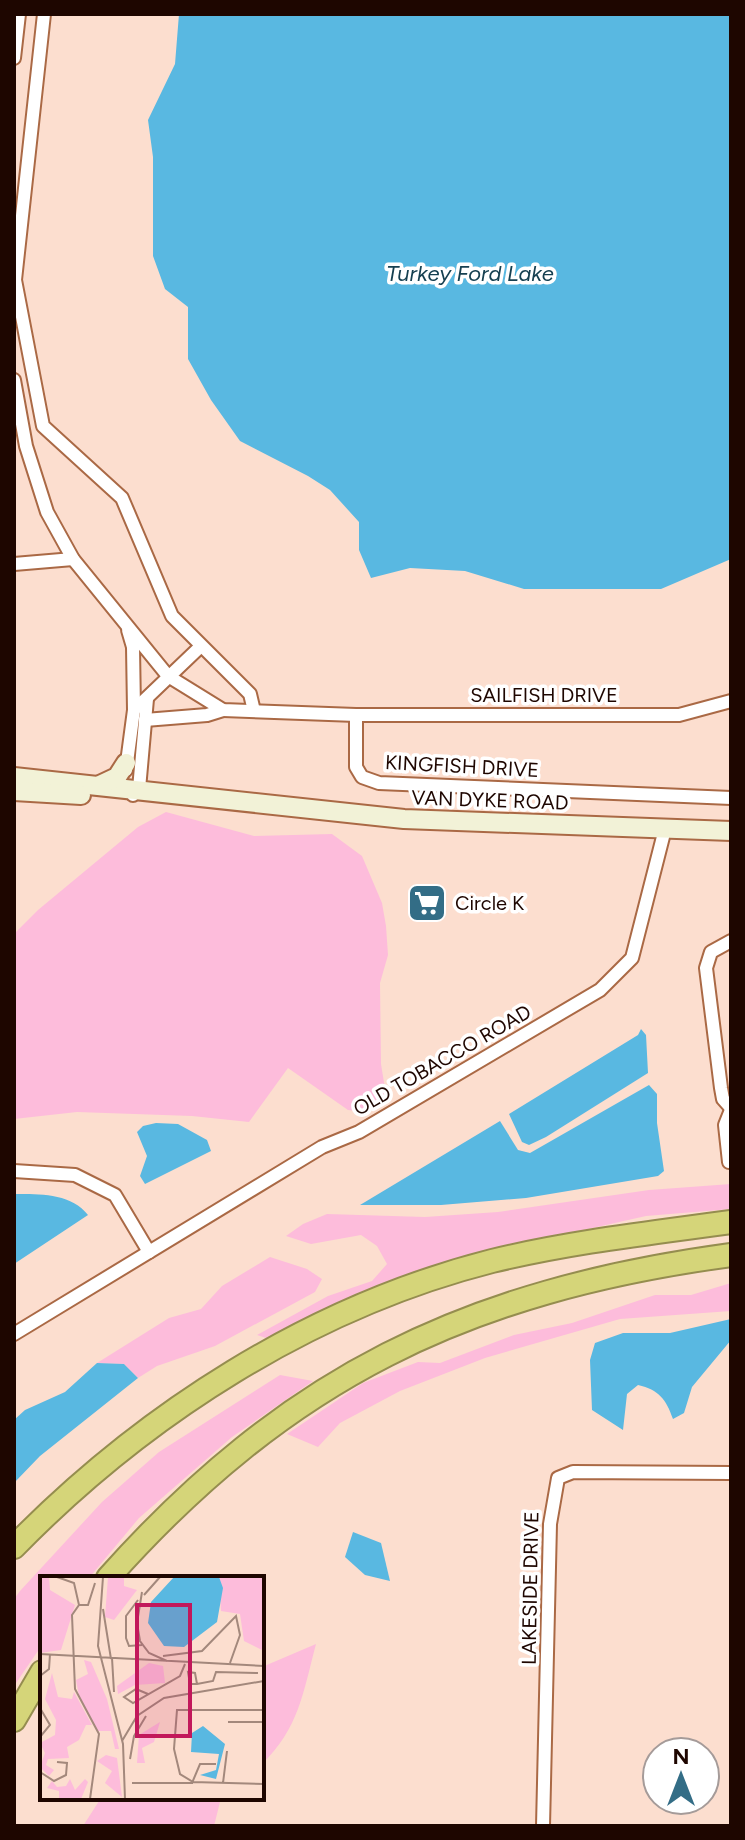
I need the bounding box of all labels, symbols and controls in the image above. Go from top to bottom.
water label: Turkey Ford Lake [386,260,554,287]
street label: SAILFISH DRIVE [470,683,618,707]
street label: KINGFISH DRIVE [384,750,540,782]
street label: VAN DYKE ROAD [411,785,569,815]
supermarket icon: Circle K [406,882,448,924]
place label: Circle K [455,891,525,915]
street label: OLD TOBACCO ROAD [349,999,535,1121]
street label: LAKESIDE DRIVE [517,1511,543,1665]
inset map [40,1576,264,1800]
north arrow [641,1736,721,1816]
text: N [672,1743,690,1770]

